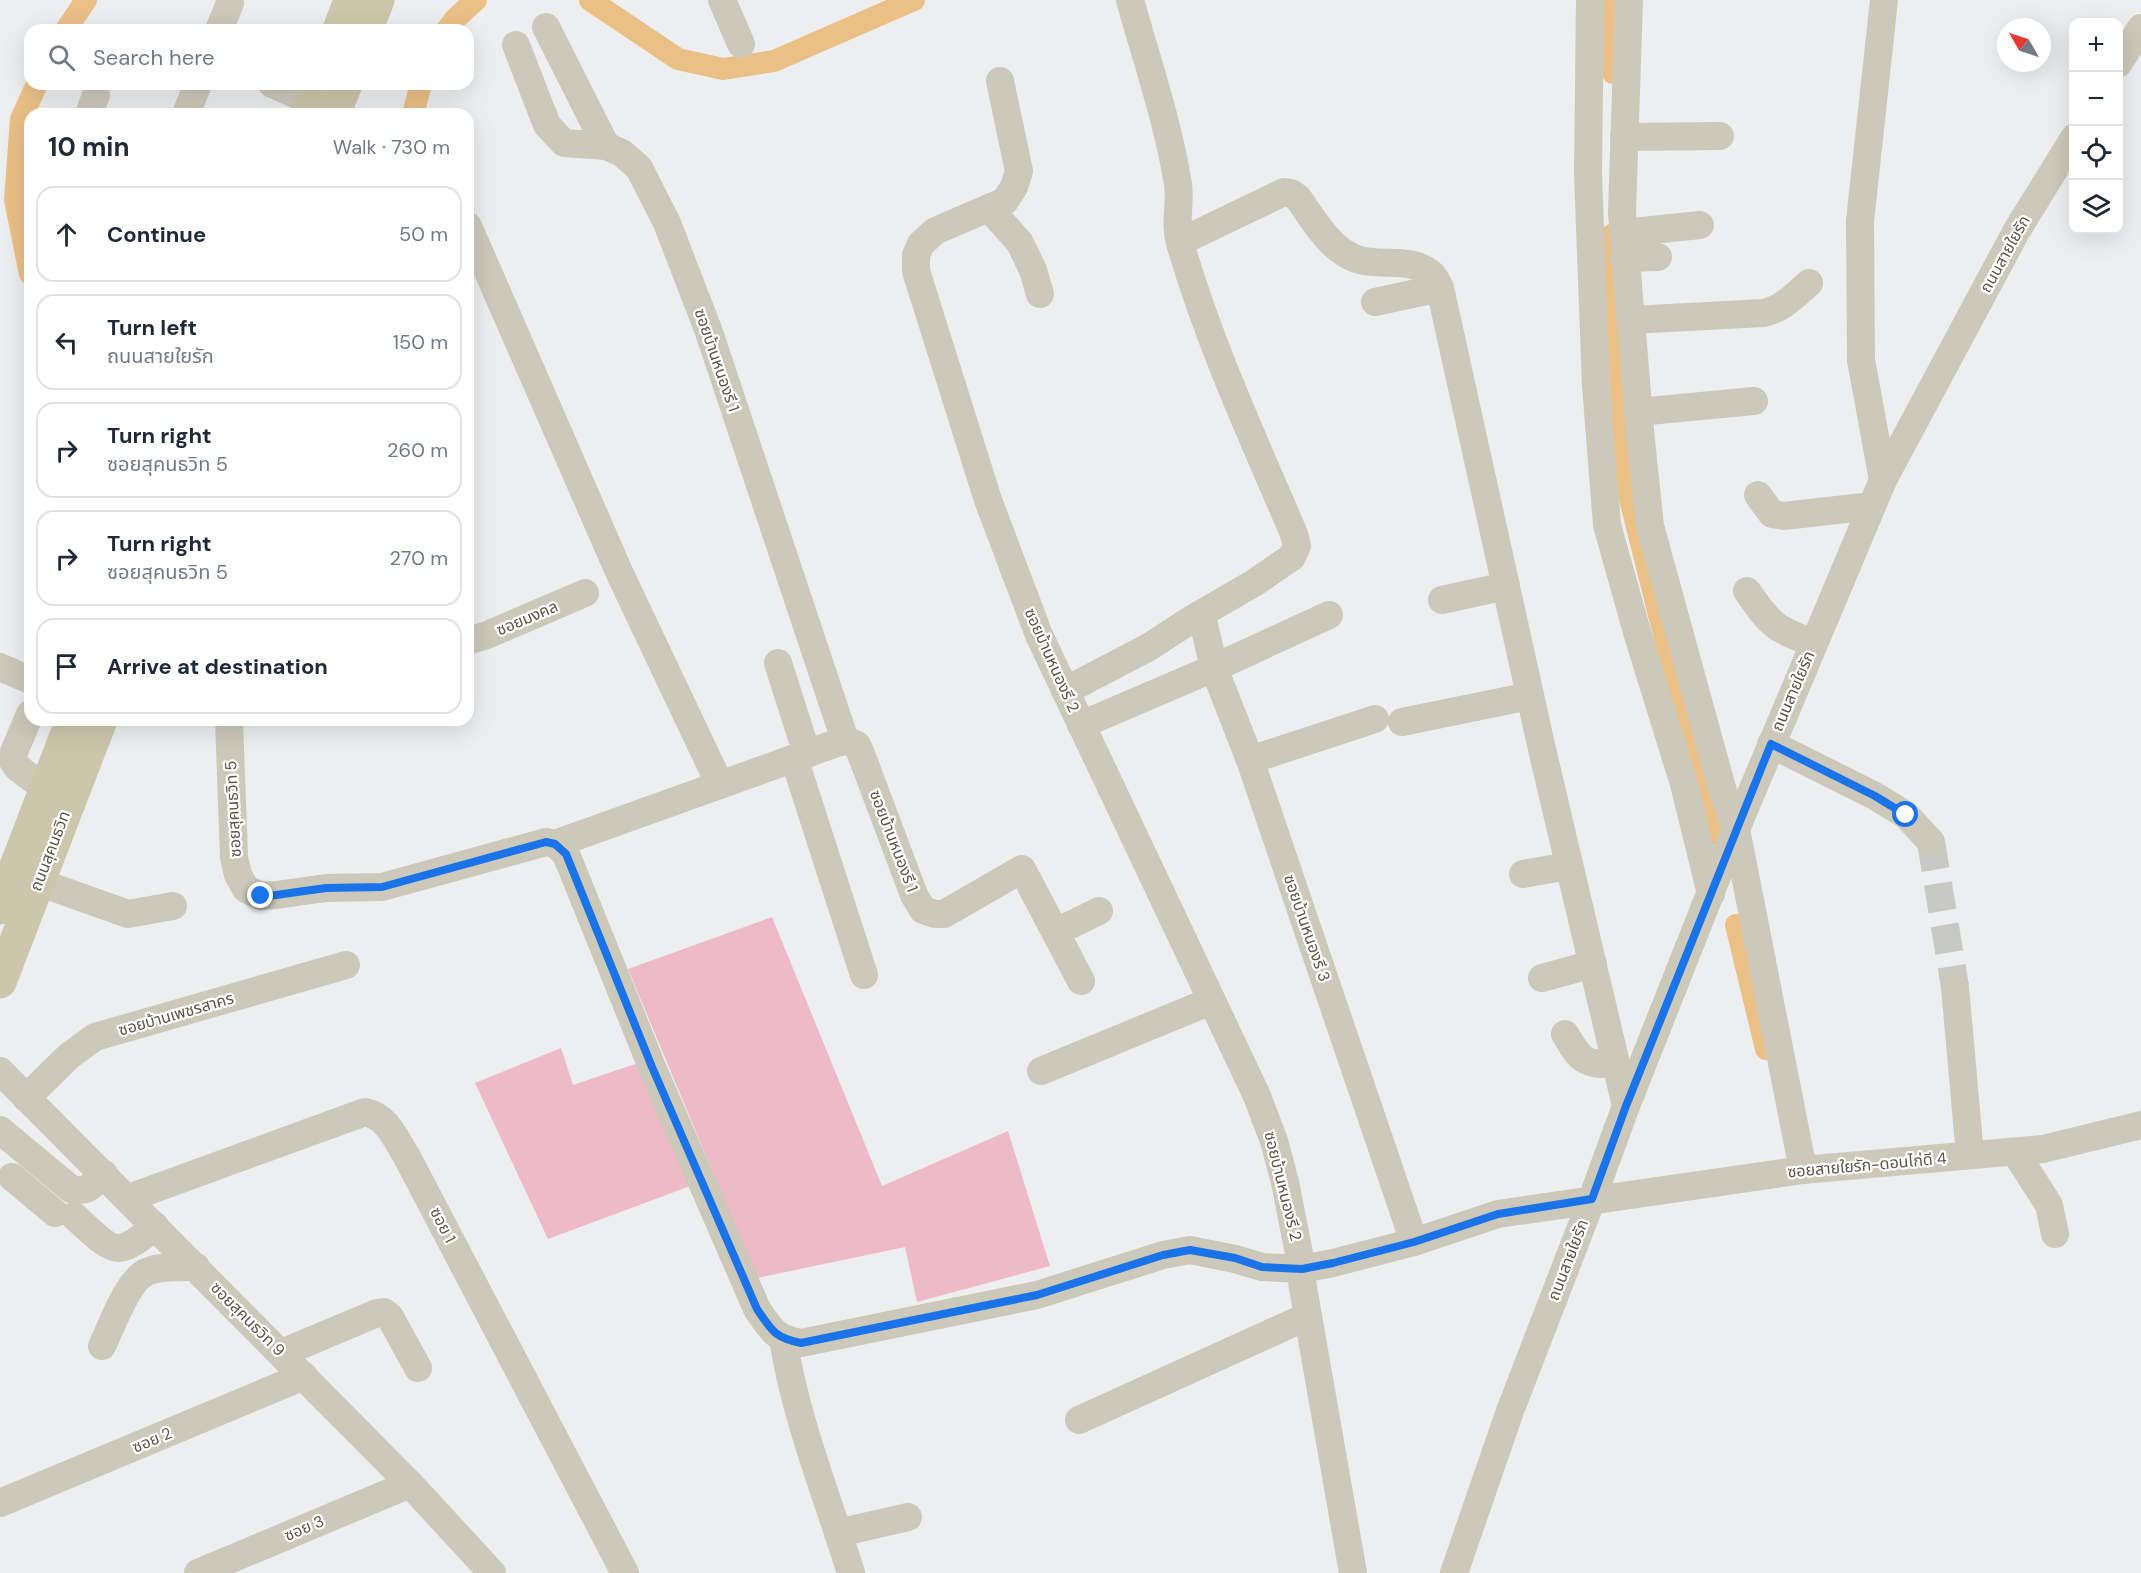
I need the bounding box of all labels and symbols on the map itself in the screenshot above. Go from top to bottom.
north arrow [1997,18,2051,72]
street label: ถนนสายใยรัก [1975,212,2035,296]
street label: ซอยบ้านหนองรี 1 [690,306,744,414]
street label: ซอยมงคล [493,596,561,640]
street label: ซอยบ้านหนองรี 2 [1020,605,1084,715]
street label: ถนนสายใยรัก [1767,648,1819,734]
street label: ซอยสุคนธวิท 5 [220,760,246,858]
street label: ซอยบ้านหนองรี 1 [865,787,923,895]
route start [1892,801,1918,827]
street label: ถนนสุคนธวิท [25,808,75,894]
street label: ซอยบ้านหนองรี 3 [1279,872,1335,984]
route end [247,882,273,908]
street label: ซอยบ้านเพชรสาคร [116,987,236,1040]
street label: ซอยบ้านหนองรี 2 [1259,1129,1307,1243]
street label: ซอยสายใยรัก-ดอนไก่ดี 4 [1787,1148,1948,1182]
street label: ซอย 1 [425,1204,461,1246]
street label: ถนนสายใยรัก [1543,1216,1593,1304]
street label: ซอยสุคนธวิท 9 [206,1277,290,1361]
street label: ซอย 2 [129,1422,175,1458]
street label: ซอย 3 [281,1510,327,1546]

